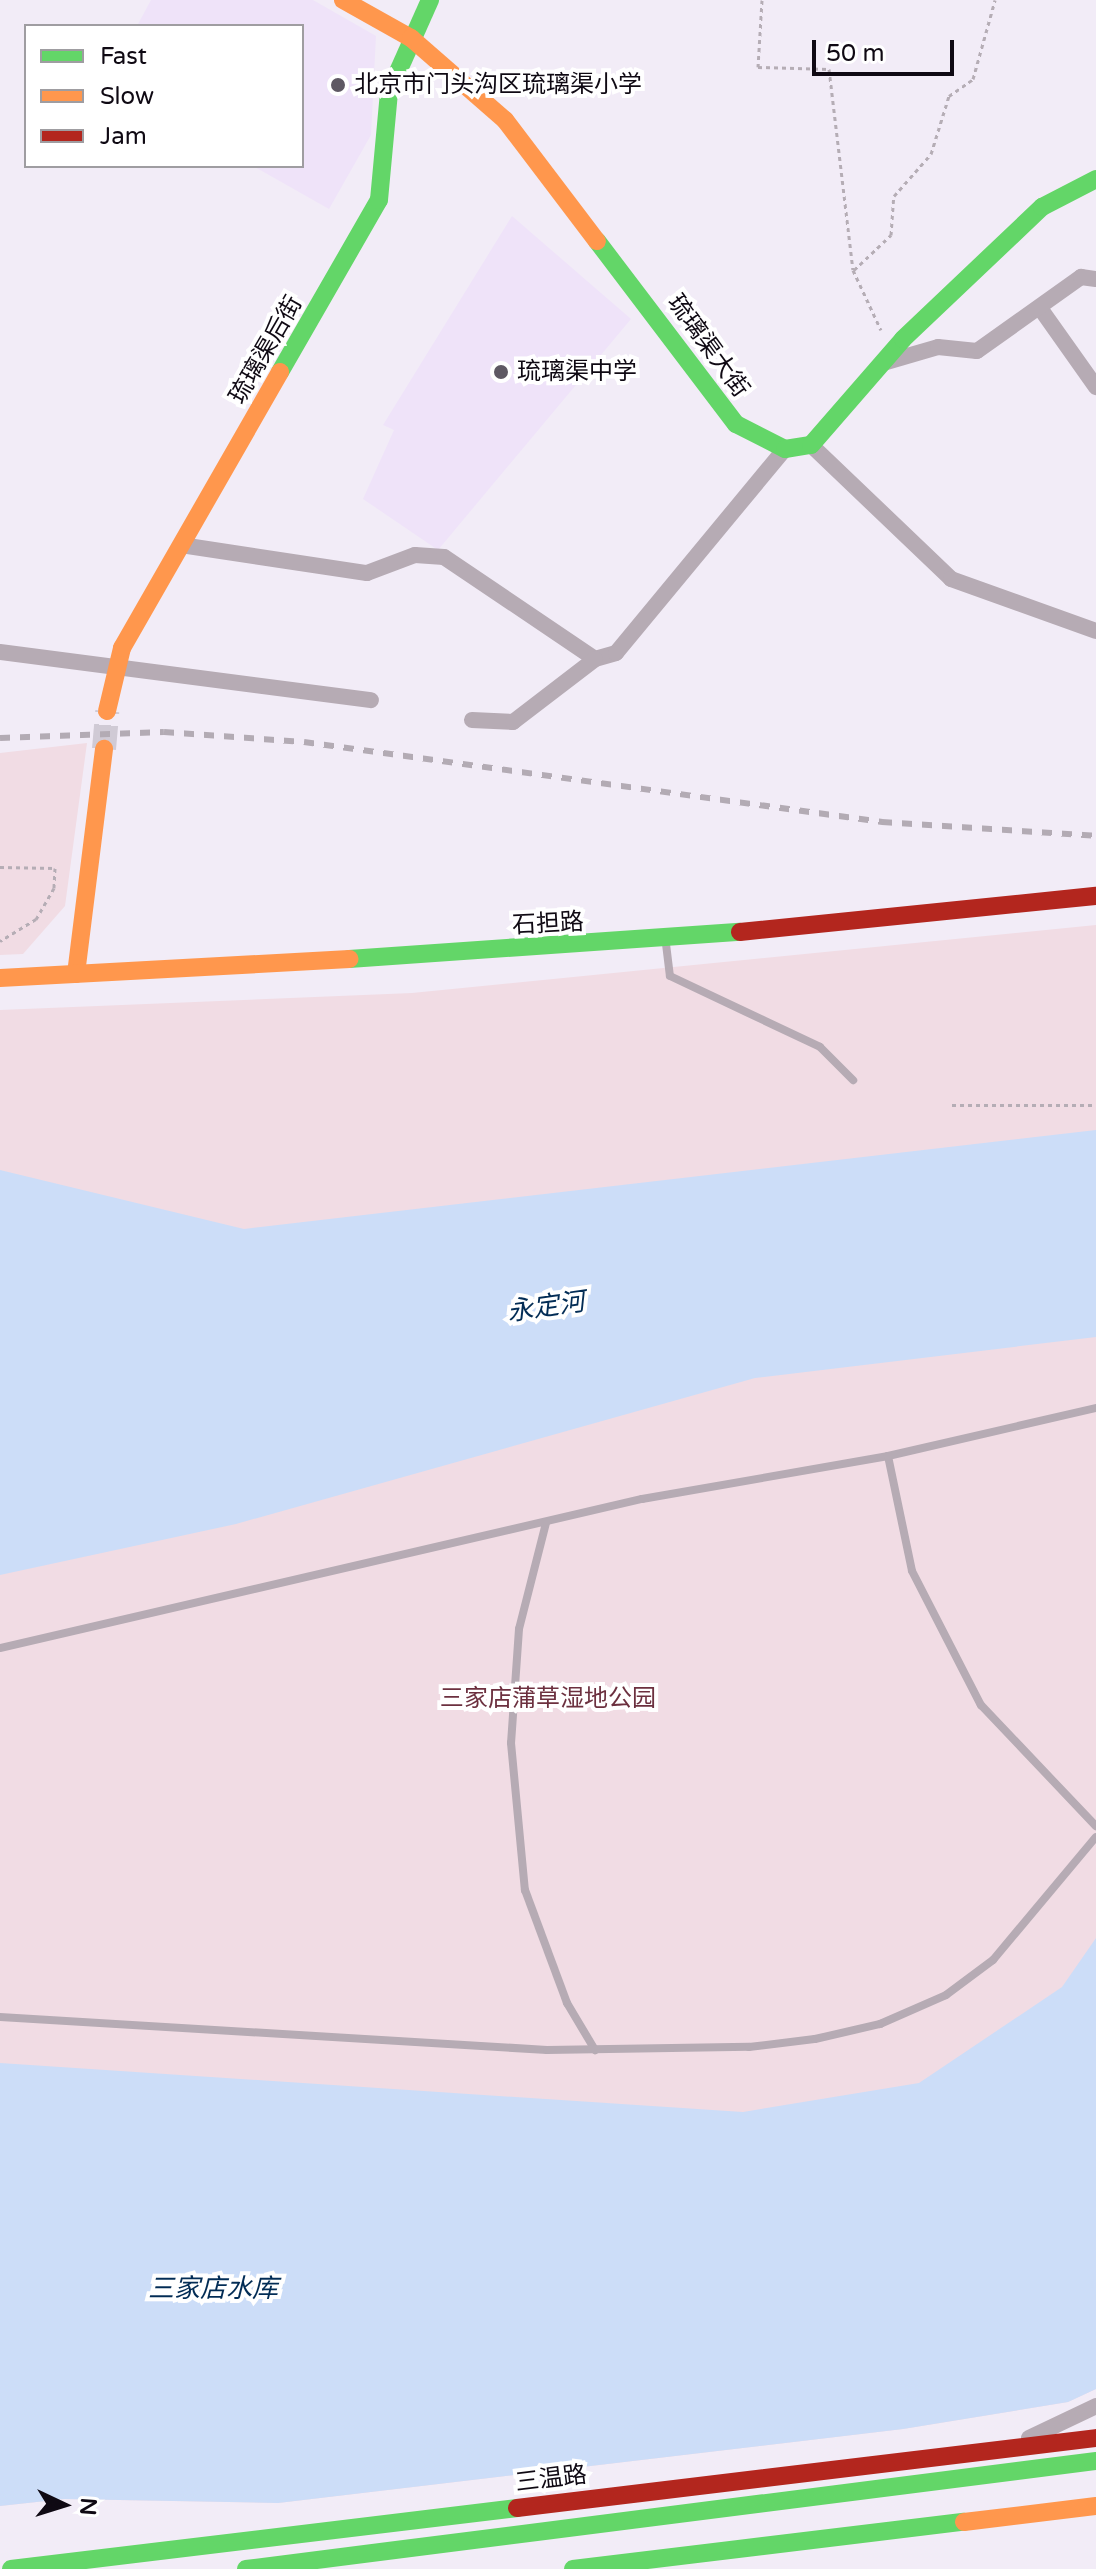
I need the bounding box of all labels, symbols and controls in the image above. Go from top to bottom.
legend [24,24,304,168]
scale bar [816,24,958,74]
text: 50 m [826,39,884,68]
text: Fast [100,42,147,71]
place label: 北京市门头沟区琉璃渠小学 [354,71,642,99]
marker: 北京市门头沟区琉璃渠小学 [329,76,347,94]
text: Slow [100,82,154,111]
text: Jam [100,122,147,151]
street label: 琉璃渠大街 [661,289,755,403]
street label: 琉璃渠后街 [224,291,308,409]
place label: 琉璃渠中学 [517,358,637,386]
marker: 琉璃渠中学 [492,363,510,381]
street label: 石担路 [511,908,585,940]
water label: 永定河 [505,1286,587,1328]
park label: 三家店蒲草湿地公园 [440,1685,656,1713]
water label: 三家店水库 [148,2273,278,2305]
street label: 三温路 [514,2460,588,2498]
north arrow [24,2465,104,2545]
text: N [74,2497,102,2516]

